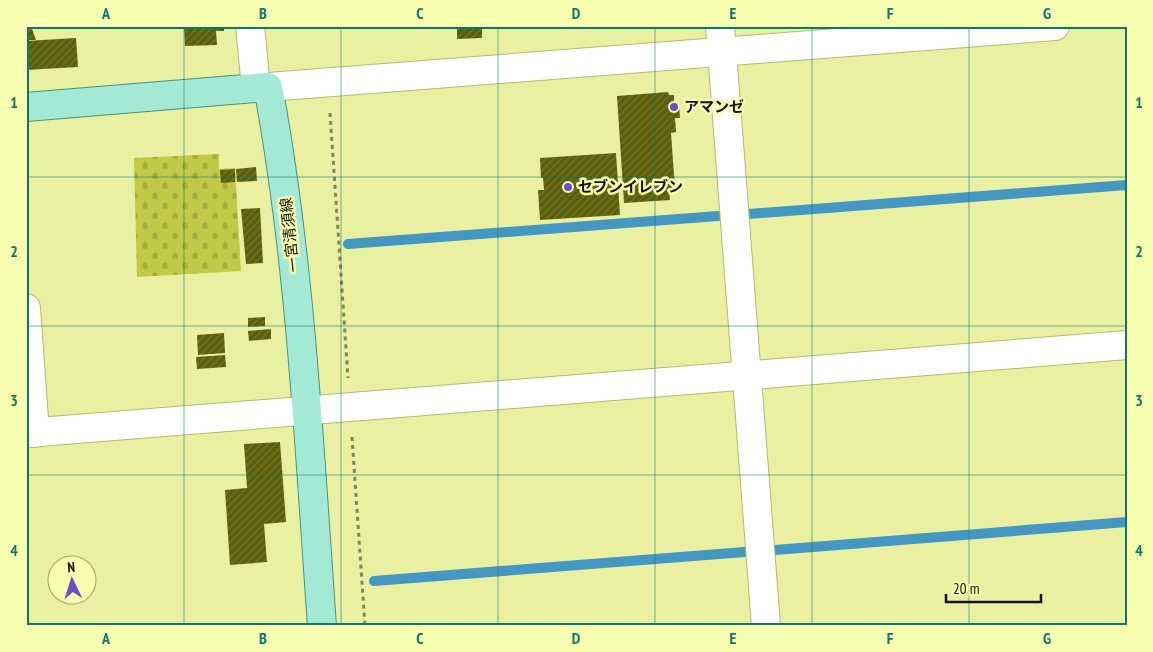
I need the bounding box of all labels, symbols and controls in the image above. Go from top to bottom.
text: A [101,3,111,23]
text: B [259,3,267,23]
text: C [416,3,424,23]
text: D [572,3,581,23]
text: E [730,3,737,23]
text: F [887,3,894,23]
text: G [1043,3,1051,23]
text: 1 [10,92,18,112]
text: 1 [1135,92,1143,112]
place label: アマンゼ [684,97,744,116]
marker: アマンゼ [668,101,680,113]
place label: セブンイレブン [578,177,683,196]
marker: セブンイレブン [562,181,574,193]
street label: 一宮清須線 [276,197,303,273]
text: 2 [10,241,18,261]
text: 2 [1135,241,1143,261]
text: 3 [10,390,18,410]
text: 3 [1135,390,1143,410]
text: 4 [10,540,18,560]
text: 4 [1135,540,1143,560]
north arrow [48,554,98,604]
text: N [67,558,75,576]
scale bar [946,572,1040,604]
text: 20 m [953,579,979,598]
text: A [101,628,111,648]
text: B [259,628,267,648]
text: C [416,628,424,648]
text: D [572,628,581,648]
text: E [730,628,737,648]
text: F [887,628,894,648]
text: G [1043,628,1051,648]

